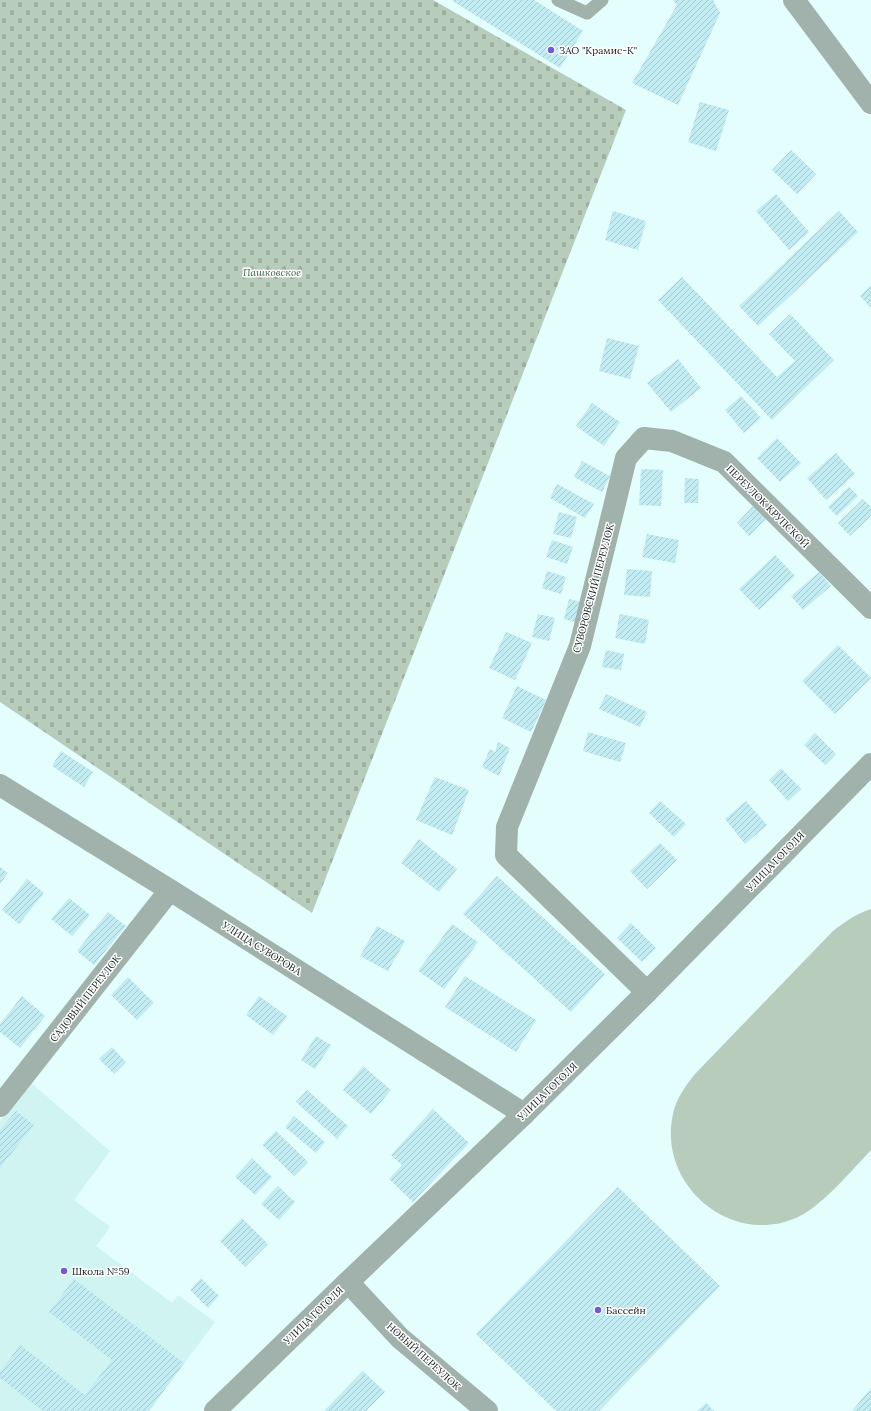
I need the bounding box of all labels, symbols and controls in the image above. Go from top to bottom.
place label: ЗАО "Крамис-К" [559,44,637,57]
marker: ЗАО "Крамис-К" [546,45,556,55]
park label: Пашковское [243,266,301,279]
street label: ПЕРЕУЛОК КРУПСКОЙ [723,462,812,551]
street label: СУВОРОВСКИЙ ПЕРЕУЛОК [570,522,617,654]
street label: УЛИЦА ГОГОЛЯ [743,829,807,895]
street label: УЛИЦА СУВОРОВА [219,918,304,978]
street label: САДОВЫЙ ПЕРЕУЛОК [47,952,124,1045]
street label: УЛИЦА ГОГОЛЯ [514,1059,580,1124]
place label: Школа №59 [72,1265,130,1278]
marker: Школа №59 [59,1266,69,1276]
street label: УЛИЦА ГОГОЛЯ [280,1283,346,1348]
place label: Бассейн [606,1304,646,1317]
marker: Бассейн [593,1305,603,1315]
street label: НОВЫЙ ПЕРЕУЛОК [384,1320,463,1393]

